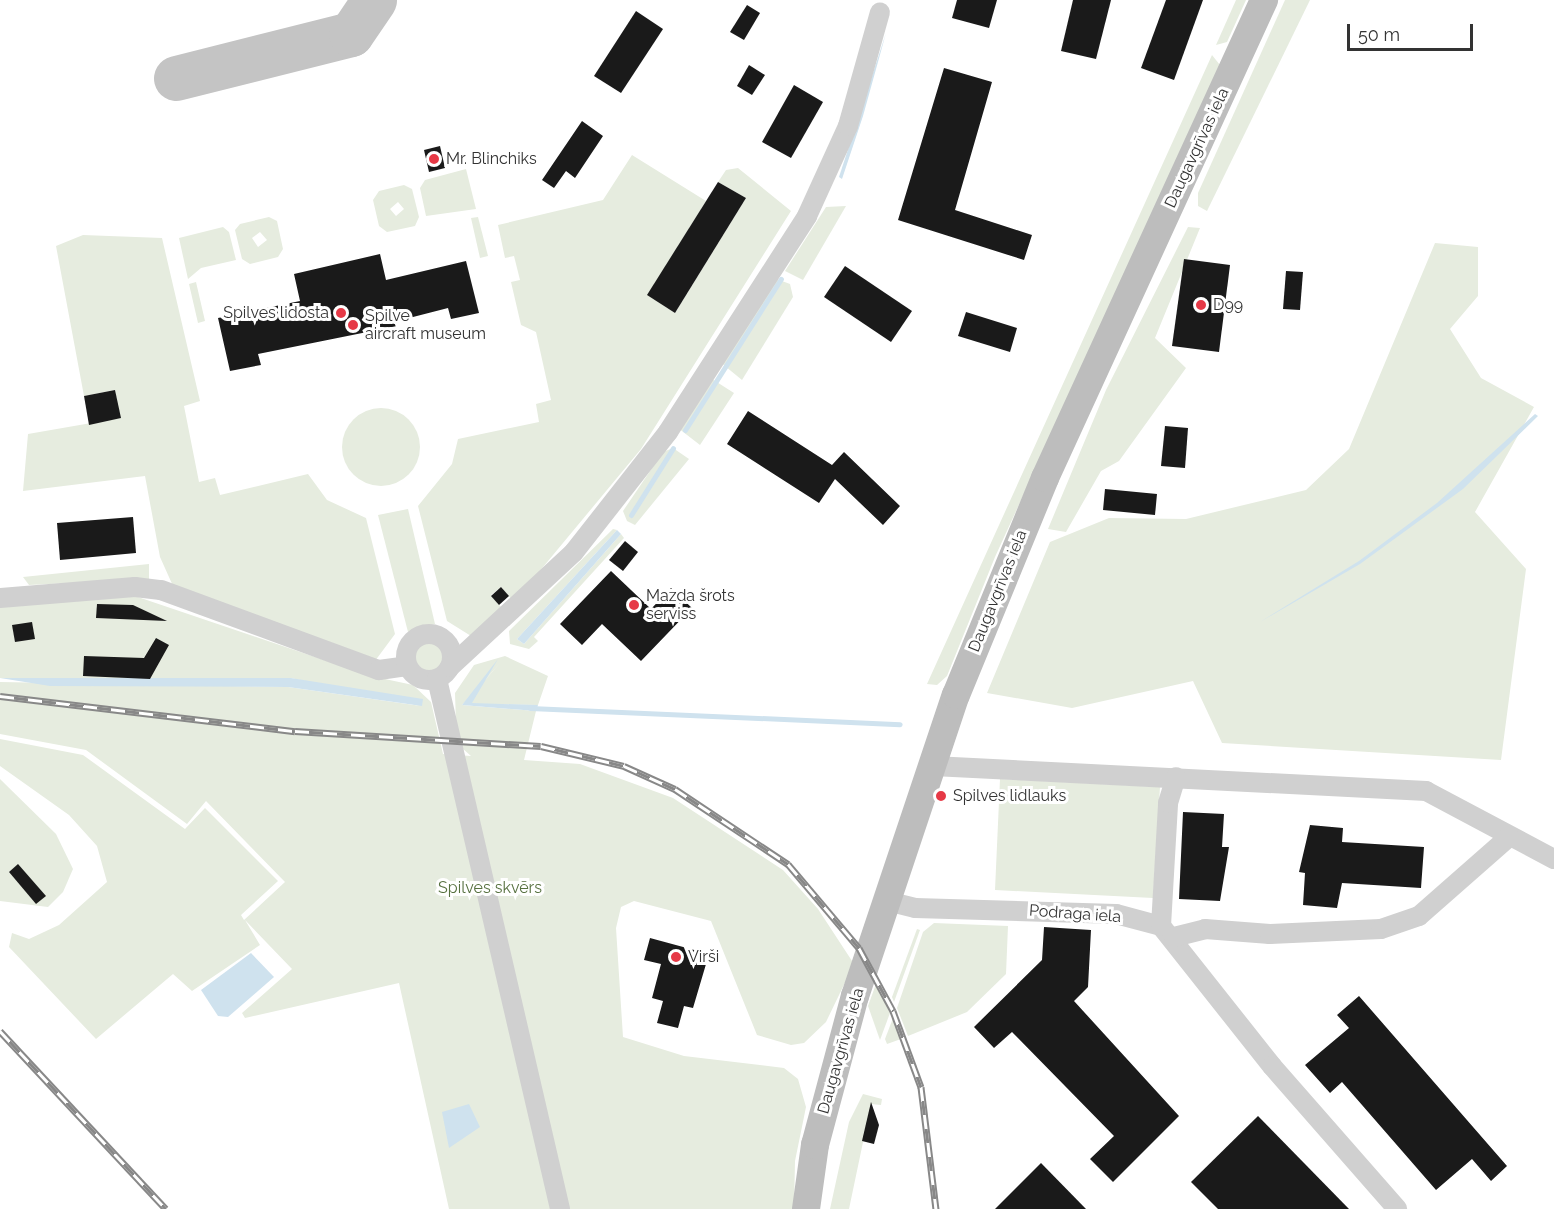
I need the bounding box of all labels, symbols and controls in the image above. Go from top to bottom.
scale bar [1350,12,1476,50]
text: 50 m [1358,24,1400,45]
street label: Daugavgrīvas iela [1161,85,1233,211]
place label: Mr. Blinchiks [446,149,537,169]
marker: Mr. Blinchiks [427,152,441,166]
place label: D99 [1213,295,1243,315]
marker: D99 [1194,298,1208,312]
place label: Spilves lidosta [223,303,329,323]
marker: Spilves lidosta [334,306,348,320]
place label: Spilve aircraft museum [365,306,486,344]
marker: Spilve aircraft museum [346,318,360,332]
street label: Daugavgrīvas iela [965,527,1031,655]
place label: Mazda šrots serviss [646,586,735,624]
marker: Mazda šrots serviss [627,598,641,612]
place label: Spilves lidlauks [953,786,1066,806]
marker: Spilves lidlauks [934,789,948,803]
park label: Spilves skvērs [438,878,542,898]
street label: Podraga iela [1028,901,1122,927]
place label: Virši [688,947,719,967]
marker: Virši [669,950,683,964]
street label: Daugavgrīvas iela [814,986,868,1116]

